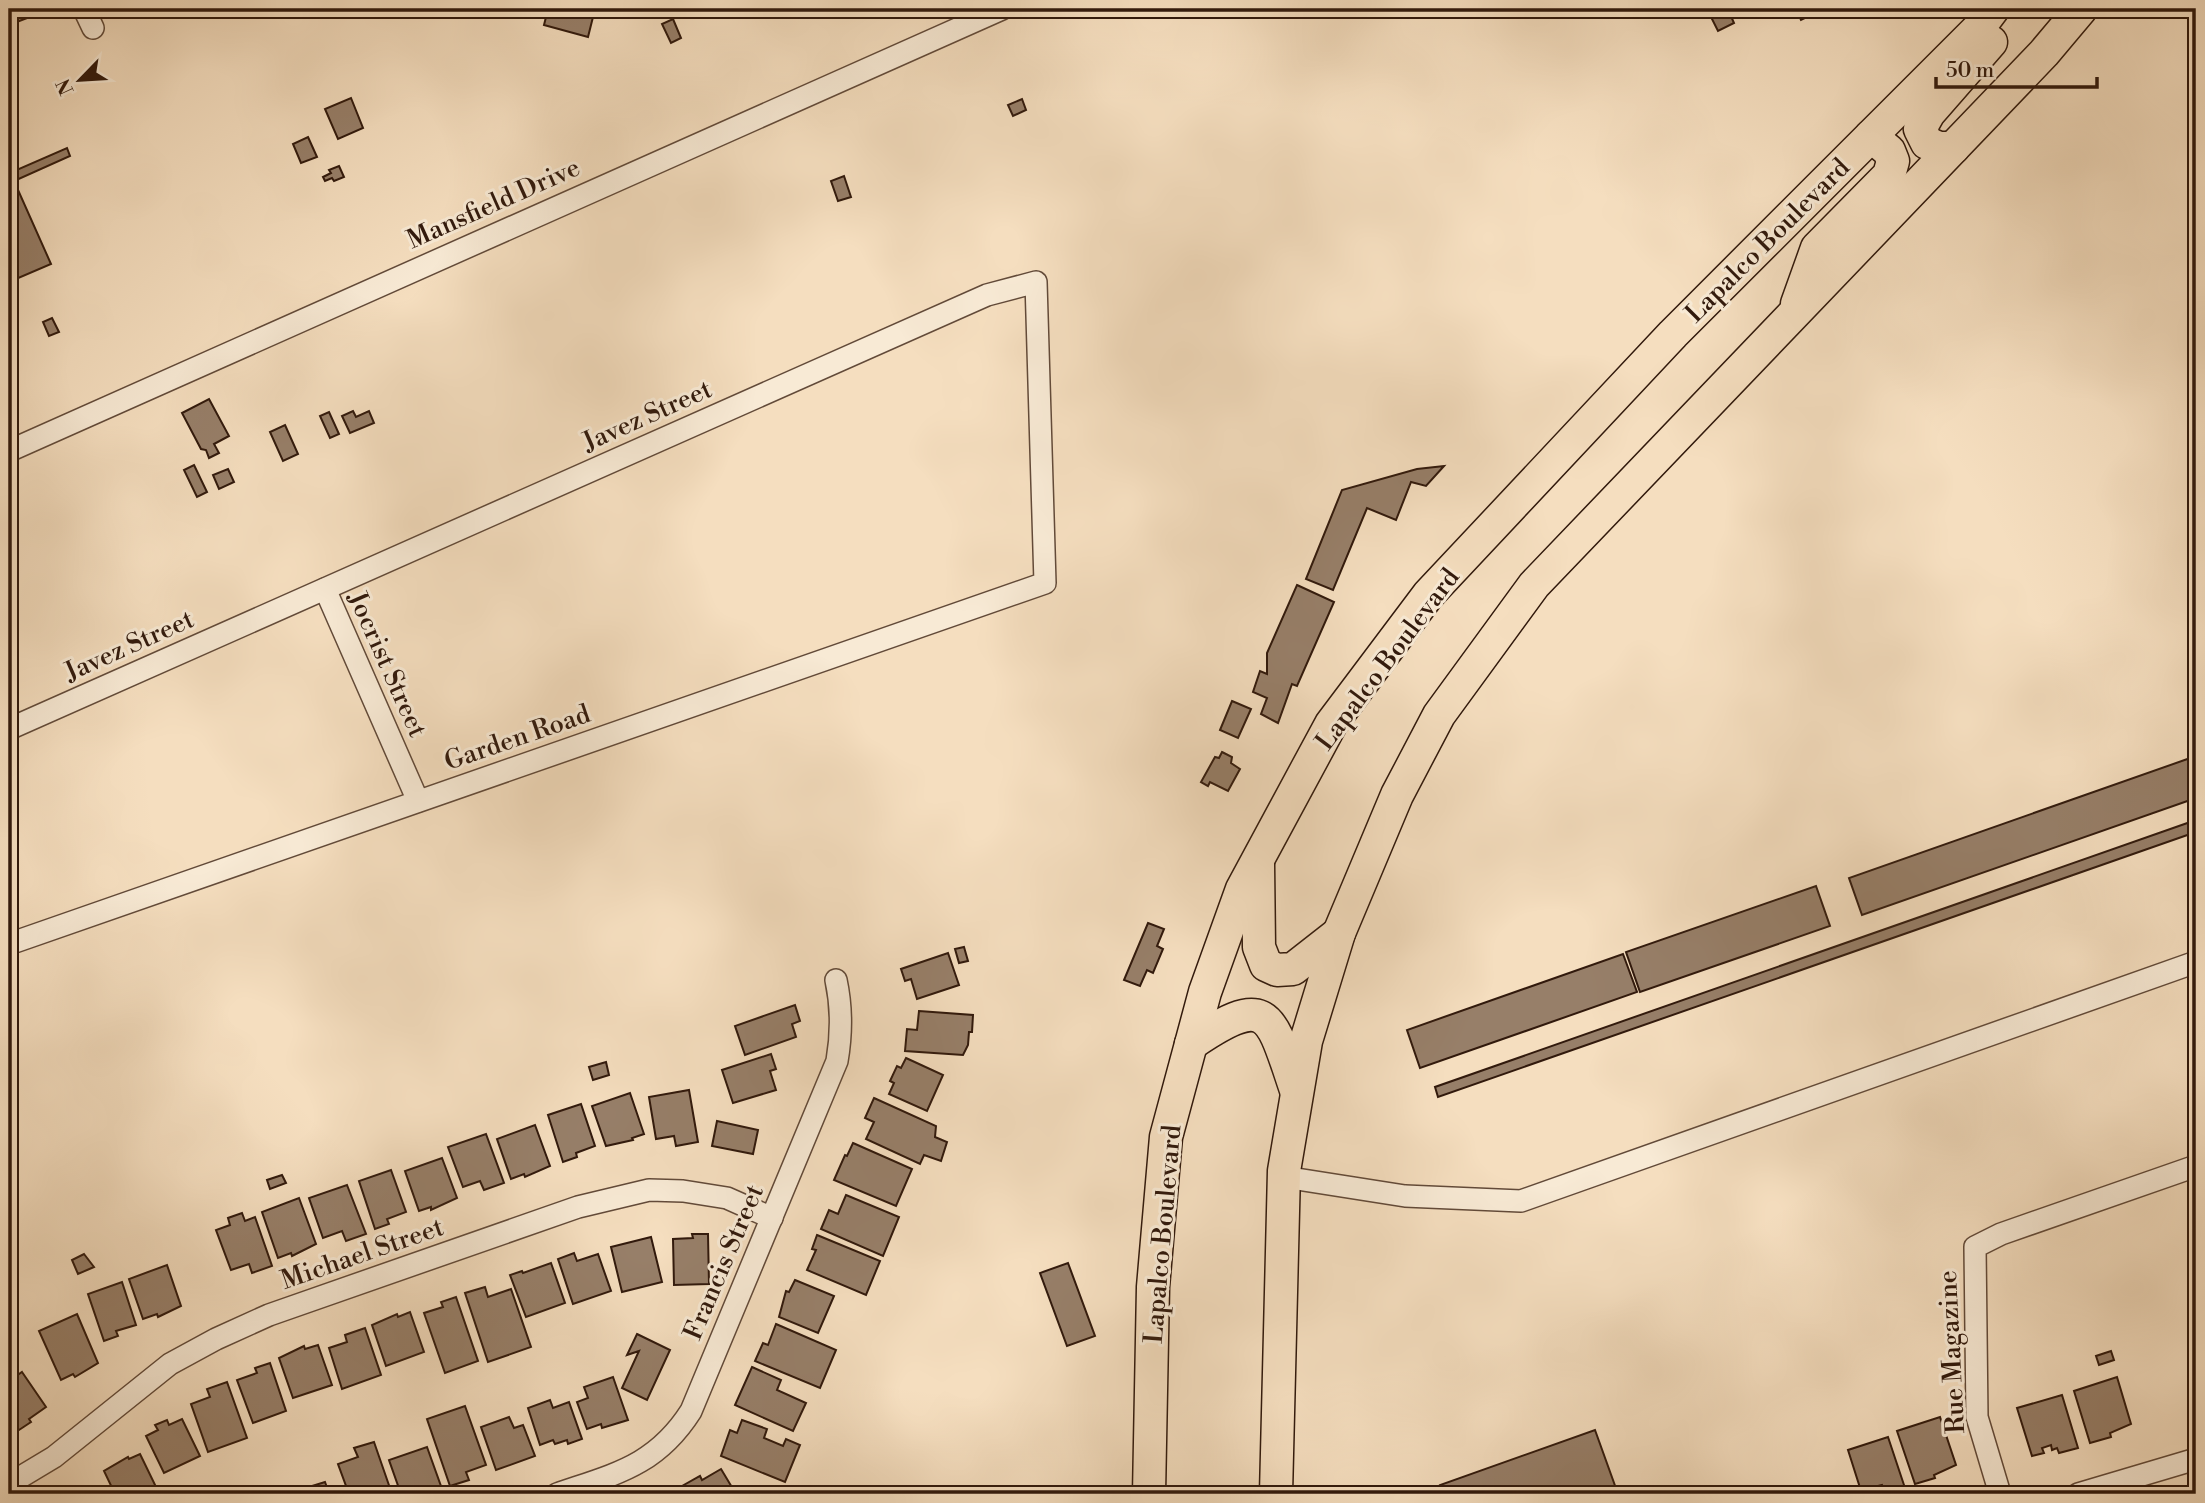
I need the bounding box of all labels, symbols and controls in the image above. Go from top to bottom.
north arrow [46,46,116,116]
scale bar [1936,46,2096,90]
text: 50 m [1946,58,1994,84]
text: N [51,75,80,99]
street label: Mansfield Drive [402,151,585,256]
street label: Lapalco Boulevard [1679,152,1857,330]
street label: Javez Street [577,373,717,459]
street label: Lapalco Boulevard [1309,562,1467,757]
street label: Jocrist Street [340,586,433,742]
street label: Javez Street [59,603,199,689]
street label: Garden Road [440,698,595,778]
street label: Lapalco Boulevard [1137,1123,1189,1345]
street label: Francis Street [677,1180,771,1345]
street label: Michael Street [277,1211,448,1297]
street label: Rue Magazine [1932,1269,1972,1435]

